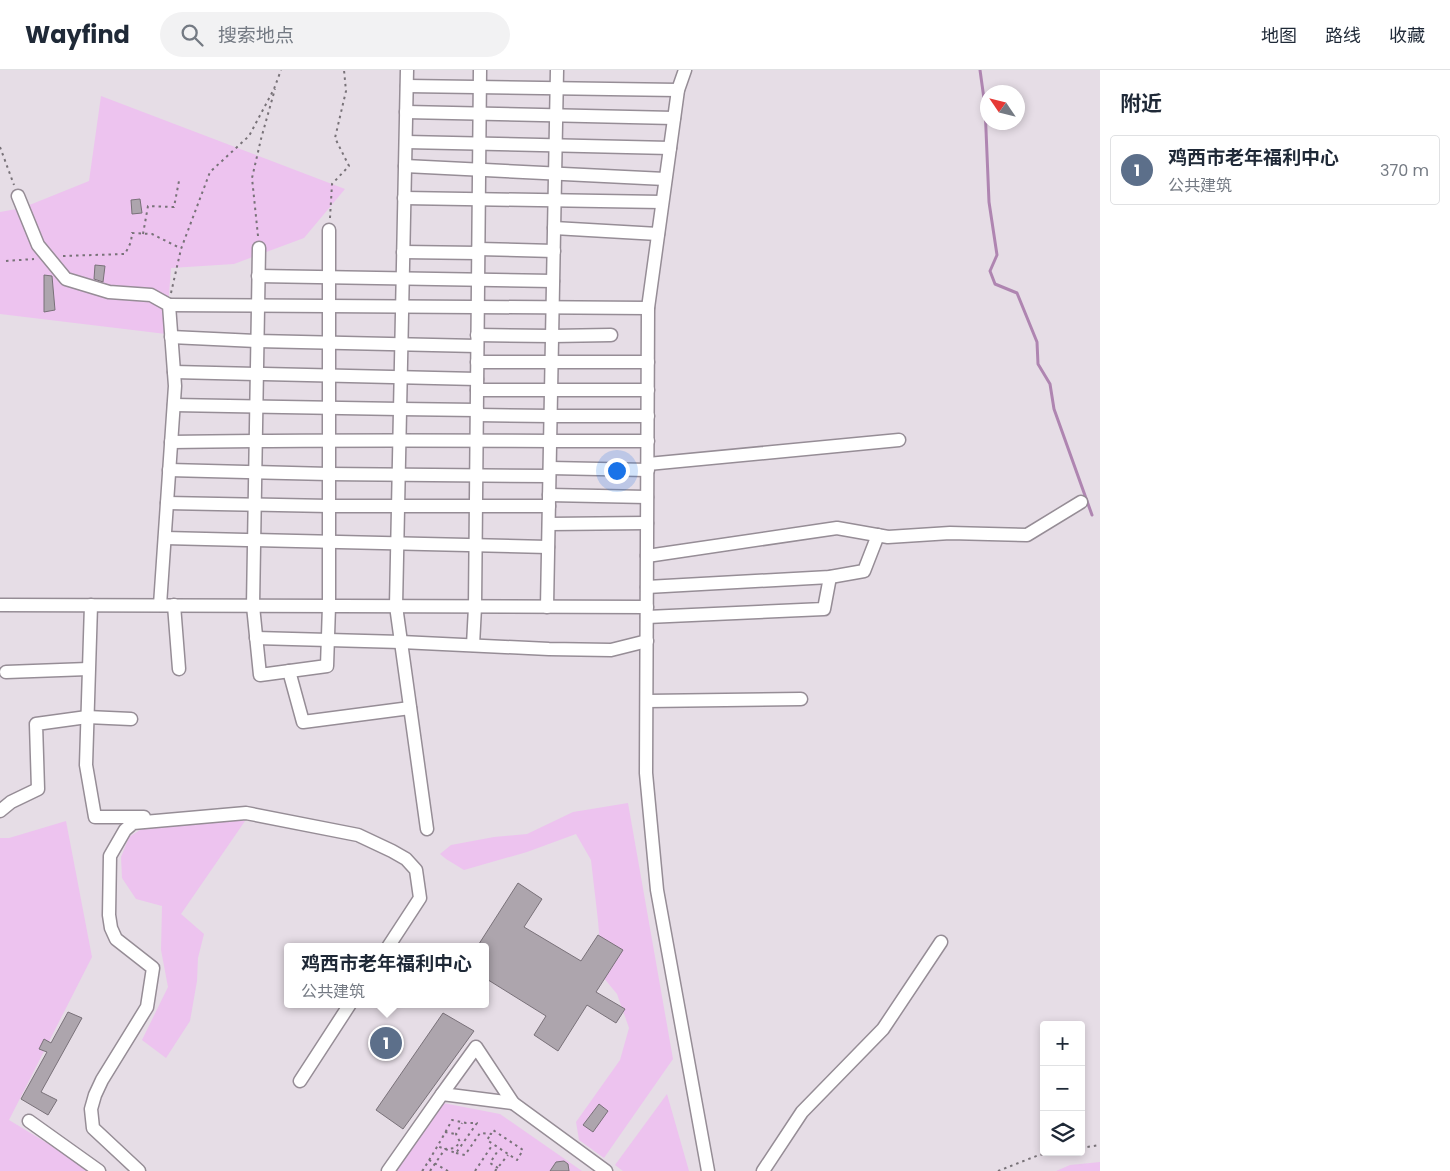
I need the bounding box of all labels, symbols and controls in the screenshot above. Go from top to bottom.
search box [160,12,510,57]
text: Wayfind [25,18,130,51]
icon: search [178,21,206,49]
text: 搜索地点 [218,22,294,49]
text: 地图 [1261,23,1297,48]
text: 路线 [1325,23,1361,48]
text: 收藏 [1389,23,1425,48]
north arrow [980,85,1025,130]
text: 附近 [1120,89,1162,118]
text: 鸡西市老年福利中心 [1168,144,1339,171]
text: 1 [1134,159,1140,182]
text: 370 m [1380,159,1429,182]
text: 公共建筑 [1168,174,1232,197]
your location [604,458,630,484]
popup [284,943,489,1008]
text: 鸡西市老年福利中心 [301,950,472,977]
text: 公共建筑 [301,980,365,1003]
map controls [1040,1021,1085,1156]
button: + [1040,1021,1085,1066]
pin: 1 [370,1024,402,1062]
button: − [1040,1066,1085,1111]
button: layers [1040,1111,1085,1156]

